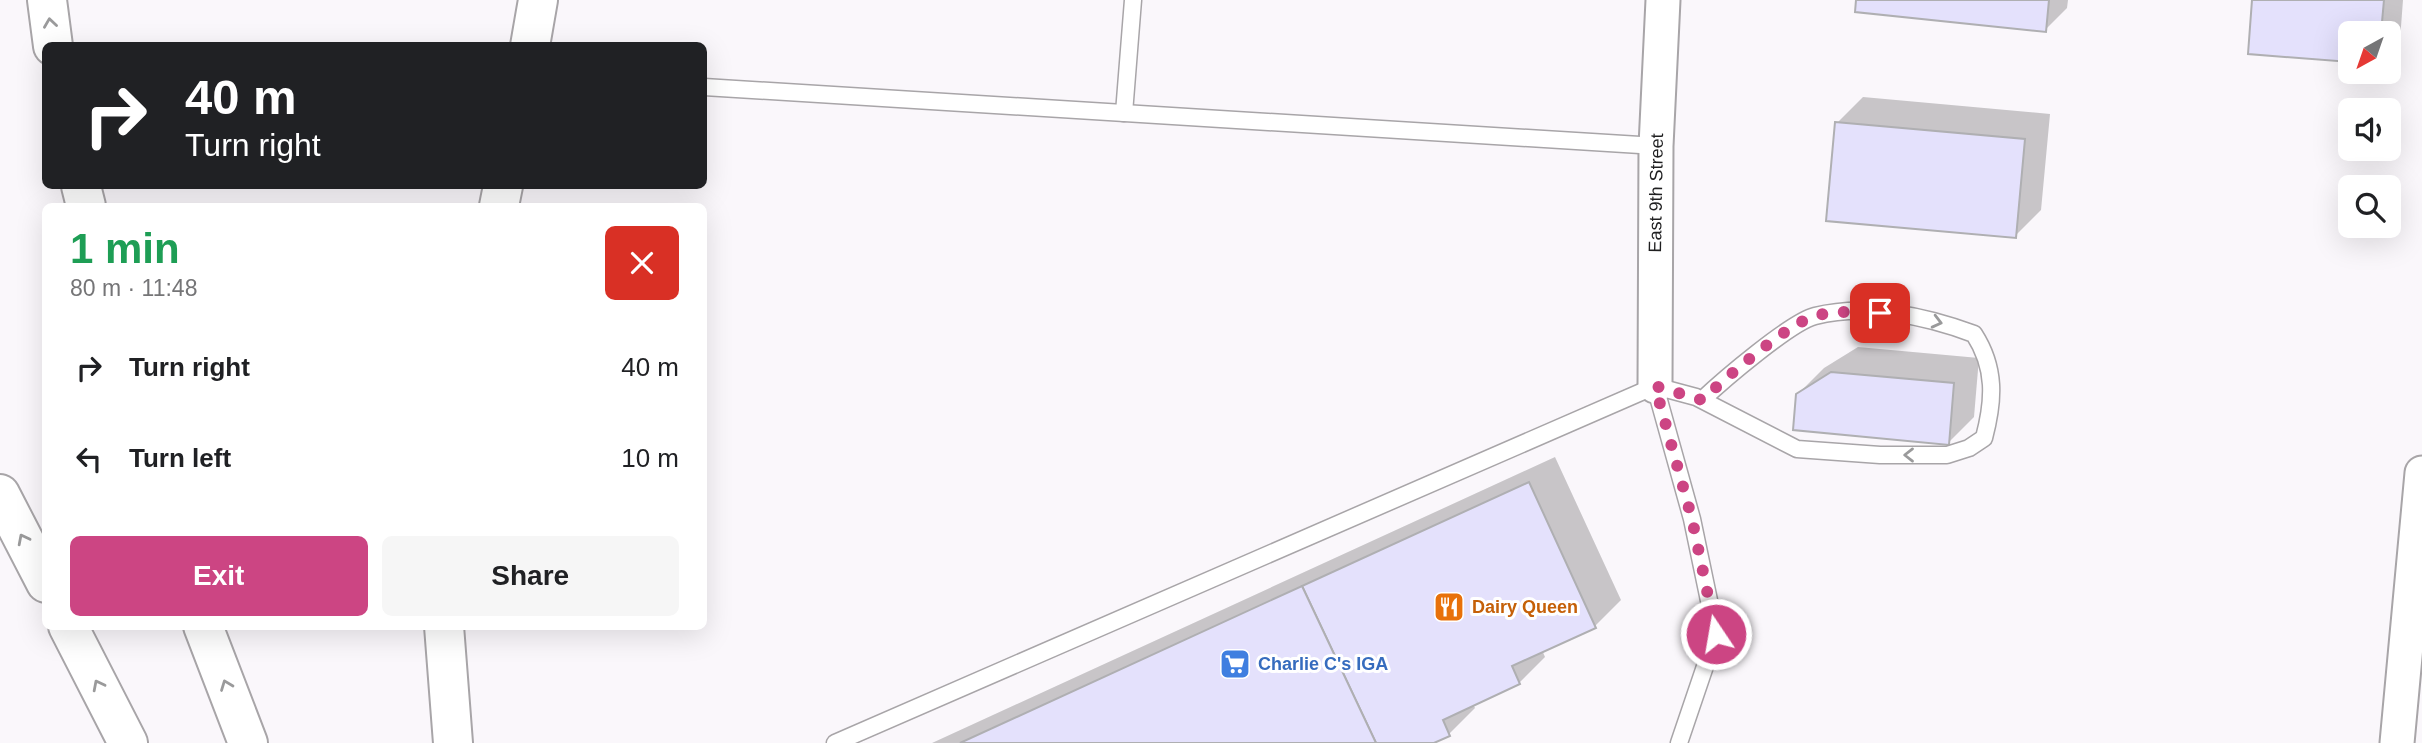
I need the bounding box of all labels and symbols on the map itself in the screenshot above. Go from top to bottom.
one-way arrow [43,17,58,29]
north arrow [2338,21,2401,84]
street label: East 9th Street [1645,133,1667,253]
pin [1850,283,1910,343]
one-way arrow [1931,314,1943,328]
one-way arrow [1904,447,1914,463]
one-way arrow [17,533,31,546]
restaurant icon: Dairy Queen [1432,590,1466,624]
place label: Dairy Queen [1472,597,1578,617]
position arrow [1679,597,1753,671]
supermarket icon: Charlie C's IGA [1218,647,1252,681]
place label: Charlie C's IGA [1258,654,1388,674]
one-way arrow [220,679,234,691]
one-way arrow [92,680,106,692]

